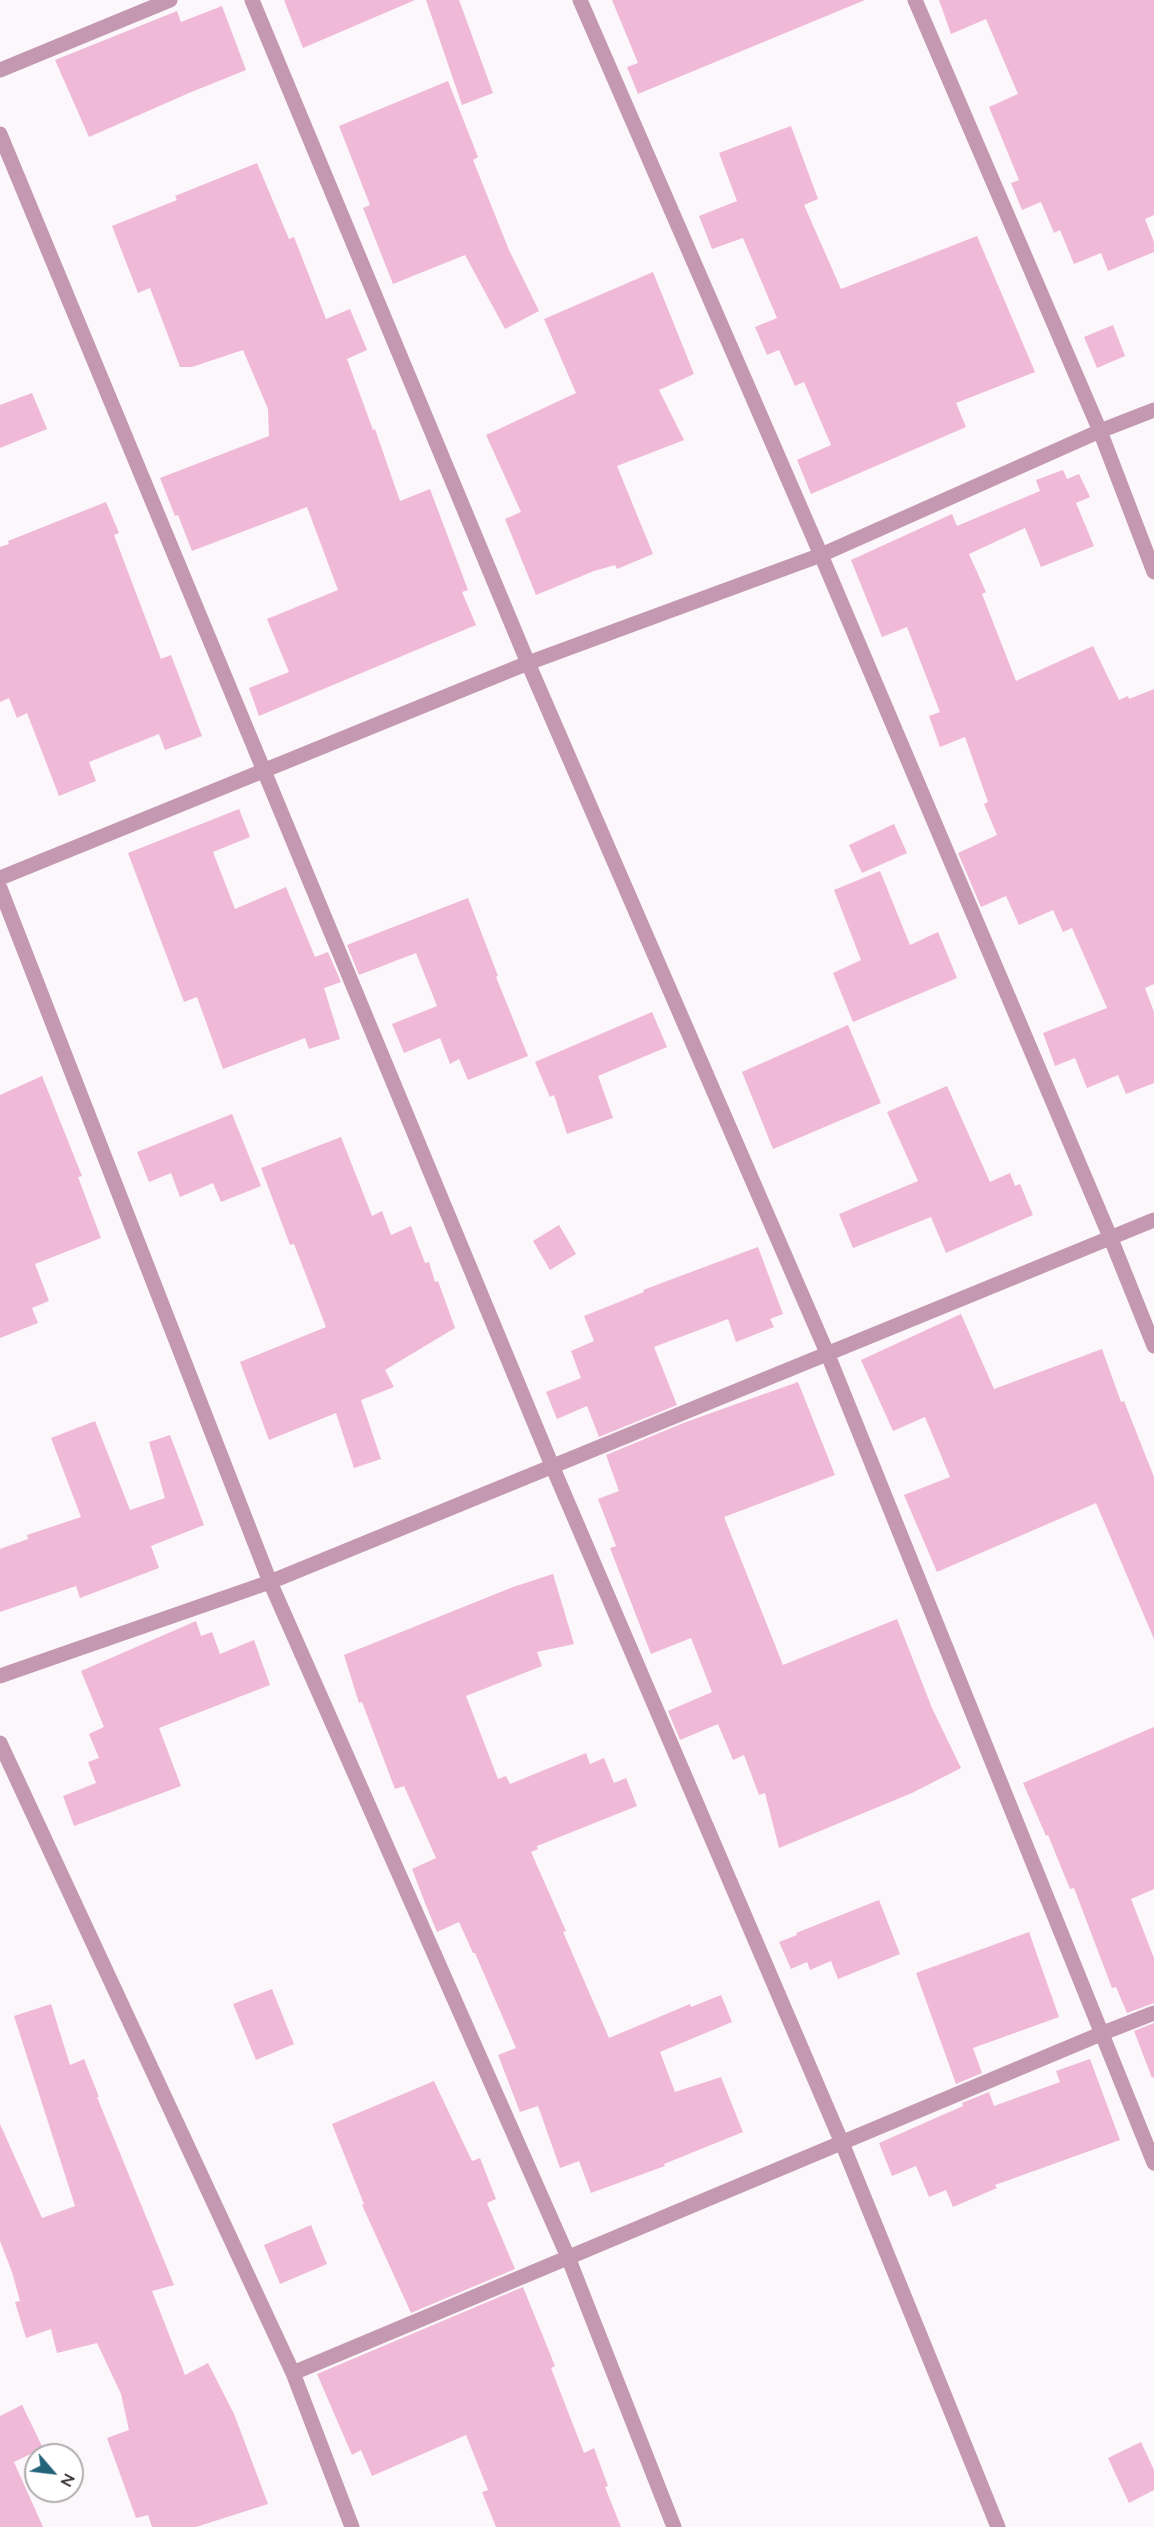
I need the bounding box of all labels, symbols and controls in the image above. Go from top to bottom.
north arrow [24,2443,84,2503]
text: N [57,2471,80,2491]

